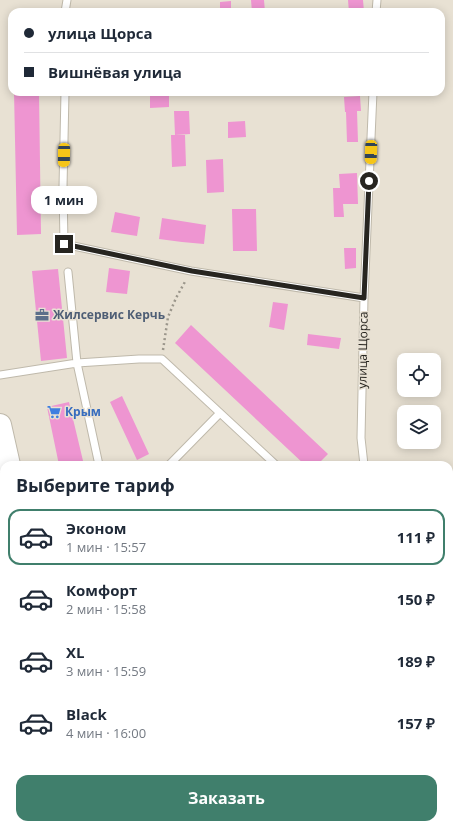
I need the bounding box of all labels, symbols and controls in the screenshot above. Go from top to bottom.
text: улица Щорса [48,23,153,43]
text: Вишнёвая улица [48,62,182,82]
car [365,140,377,164]
car [58,143,70,167]
route start [360,172,378,190]
callout: 1 мин [31,186,97,214]
text: 1 мин [44,191,84,209]
route end [55,235,73,253]
place label: Жилсервис Керчь [53,306,165,323]
office icon: Жилсервис Керчь [34,307,50,323]
street label: улица Щорса [353,311,372,389]
map controls [397,353,441,449]
button: locate [397,353,441,397]
place label: Крым [65,403,101,420]
supermarket icon: Крым [46,404,62,420]
button: layers [397,405,441,449]
text: Выберите тариф [16,473,175,497]
text: Эконом [66,518,126,538]
icon: car [18,519,54,555]
text: 111 ₽ [397,527,435,547]
text: 1 мин · 15:57 [66,538,146,556]
text: Комфорт [66,580,137,600]
icon: car [18,581,54,617]
text: 150 ₽ [397,589,435,609]
text: 2 мин · 15:58 [66,600,146,618]
text: XL [66,642,84,662]
icon: car [18,643,54,679]
text: 189 ₽ [397,651,435,671]
text: 3 мин · 15:59 [66,662,146,680]
text: Black [66,704,107,724]
icon: car [18,705,54,741]
text: 157 ₽ [397,713,435,733]
text: 4 мин · 16:00 [66,724,146,742]
button: Заказать [16,775,437,821]

